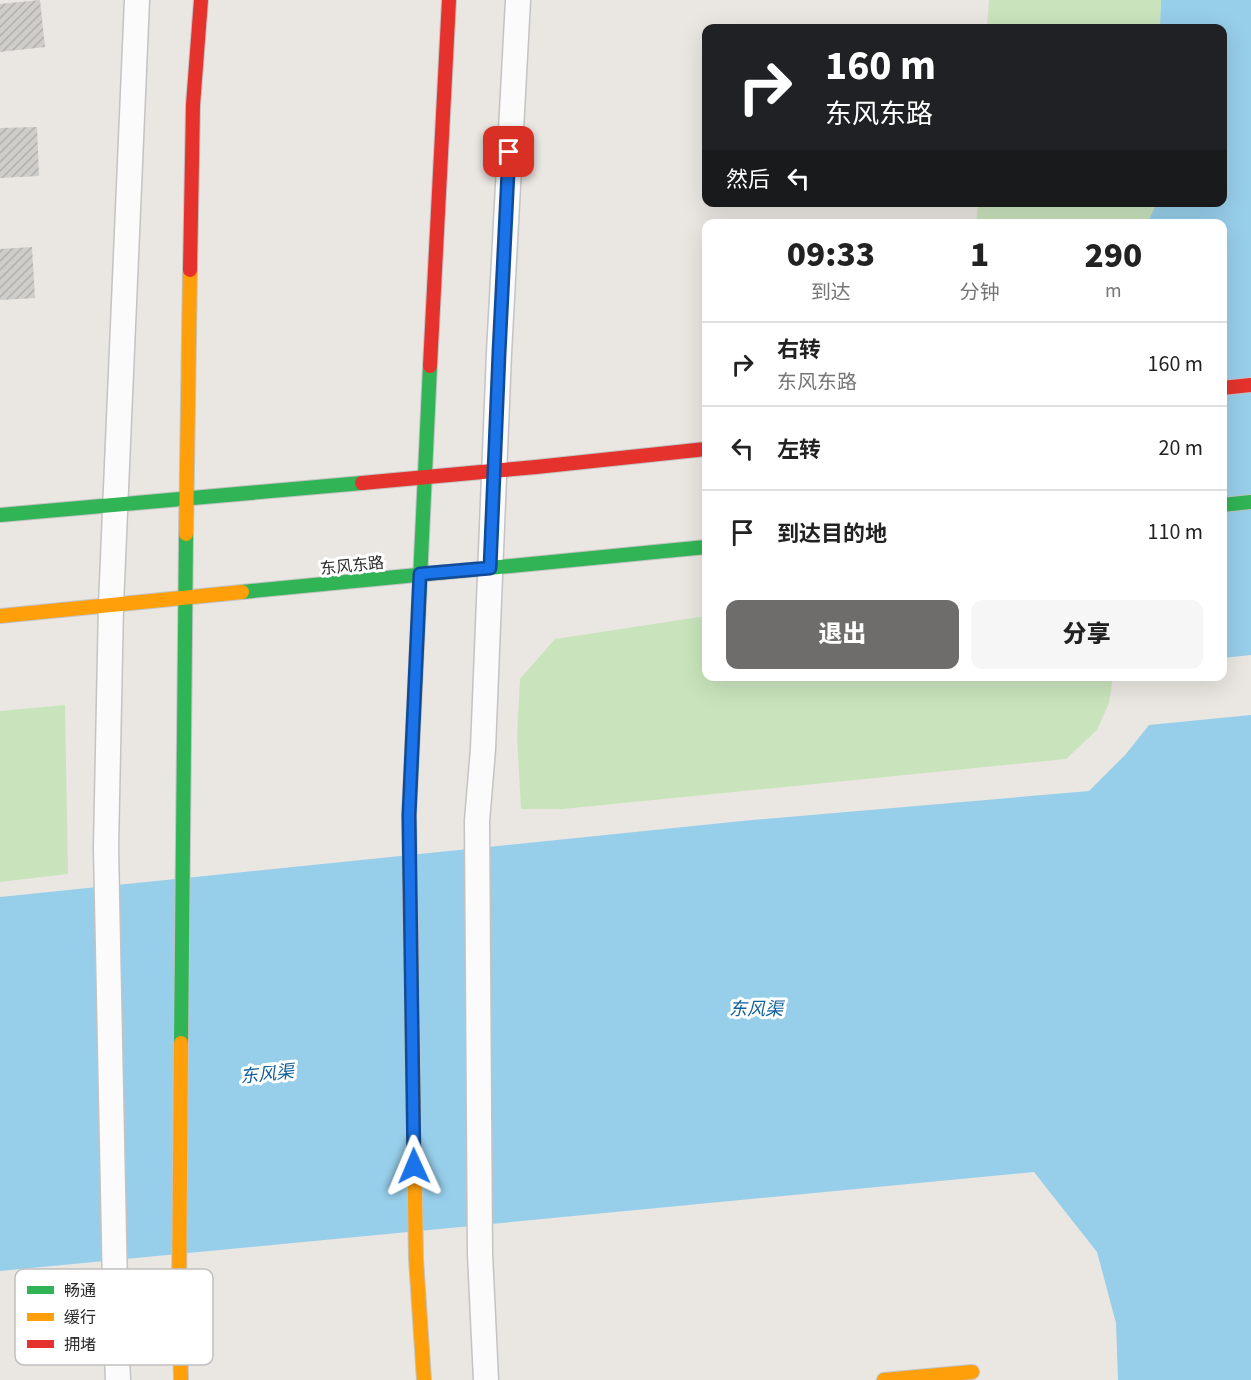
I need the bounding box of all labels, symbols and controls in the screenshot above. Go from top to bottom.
text: 160 m [825,36,936,96]
icon: right [726,48,804,126]
text: 东风东路 [825,95,933,134]
pin [483,126,534,177]
icon: arrive [492,135,525,168]
icon: left [782,162,815,195]
text: 然后 [726,164,770,196]
text: 09:33 [787,229,875,280]
text: 1 [970,229,989,280]
text: 290 [1085,230,1142,281]
text: m [1105,277,1122,305]
text: 到达 [811,279,851,307]
text: 分钟 [960,279,1000,307]
text: 右转 [777,334,821,366]
icon: right [726,348,759,381]
text: 160 m [1148,348,1203,380]
text: 东风东路 [777,369,857,397]
icon: left [726,432,759,465]
text: 20 m [1158,432,1203,464]
text: 左转 [777,434,821,466]
icon: arrive [726,516,759,549]
text: 110 m [1148,516,1203,548]
text: 到达目的地 [777,518,887,550]
street label: 东风东路 [319,552,385,580]
button: 退出 [726,600,959,669]
button: 分享 [971,600,1203,669]
water label: 东风渠 [729,997,786,1022]
water label: 东风渠 [239,1059,298,1090]
position arrow [382,1134,446,1198]
legend [15,1269,213,1365]
text: 畅通 [64,1280,96,1302]
text: 缓行 [64,1307,96,1329]
text: 拥堵 [64,1334,96,1356]

